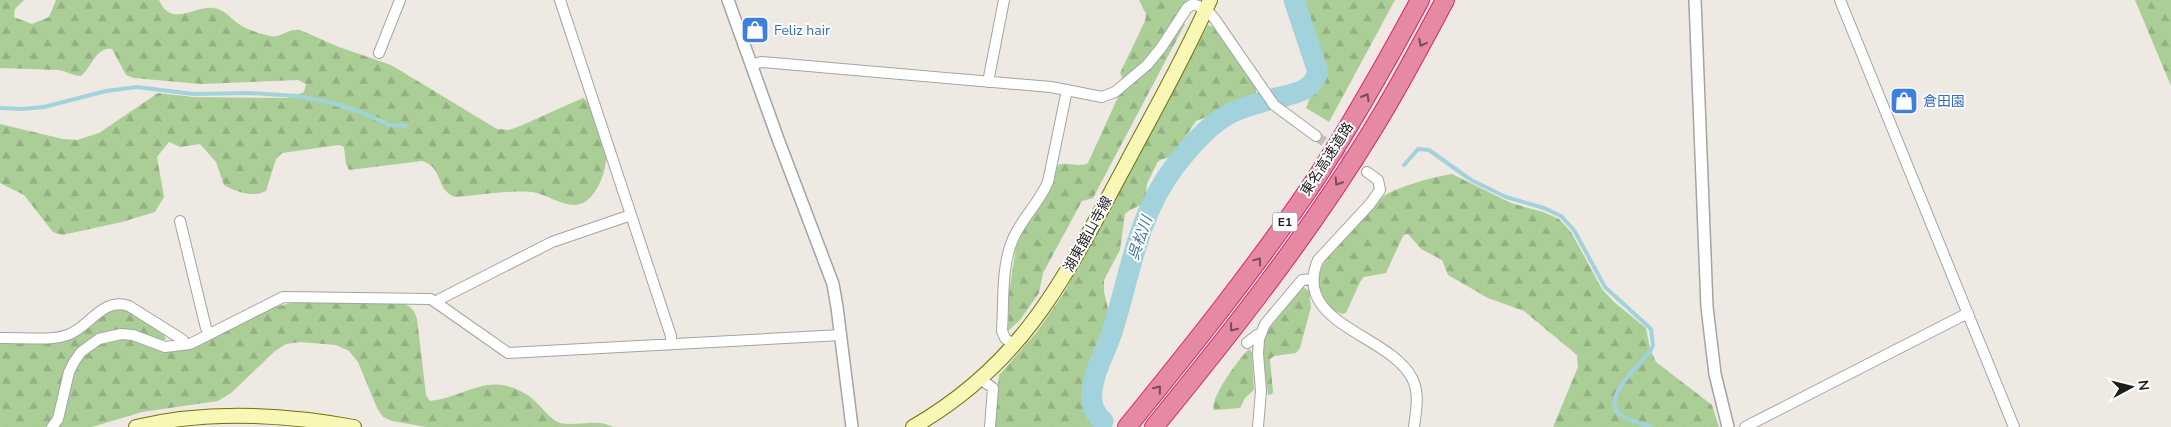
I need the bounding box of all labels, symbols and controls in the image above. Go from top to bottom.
shop icon: Feliz hair [740,15,770,45]
place label: Feliz hair [774,21,830,40]
one-way arrow [1418,38,1428,47]
shop icon: 倉田園 [1889,86,1919,116]
place label: 倉田園 [1923,92,1965,111]
one-way arrow [1360,93,1370,102]
street label: 東名高速道路 [1296,119,1358,199]
one-way arrow [1335,177,1345,186]
street label: 湖東舘山寺線 [1059,193,1117,275]
water label: 呉松川 [1123,212,1157,263]
road number: E1 [1272,212,1298,232]
one-way arrow [1252,258,1260,267]
one-way arrow [1230,322,1238,331]
north arrow [2106,362,2156,412]
text: N [2133,379,2153,392]
one-way arrow [1152,386,1161,395]

